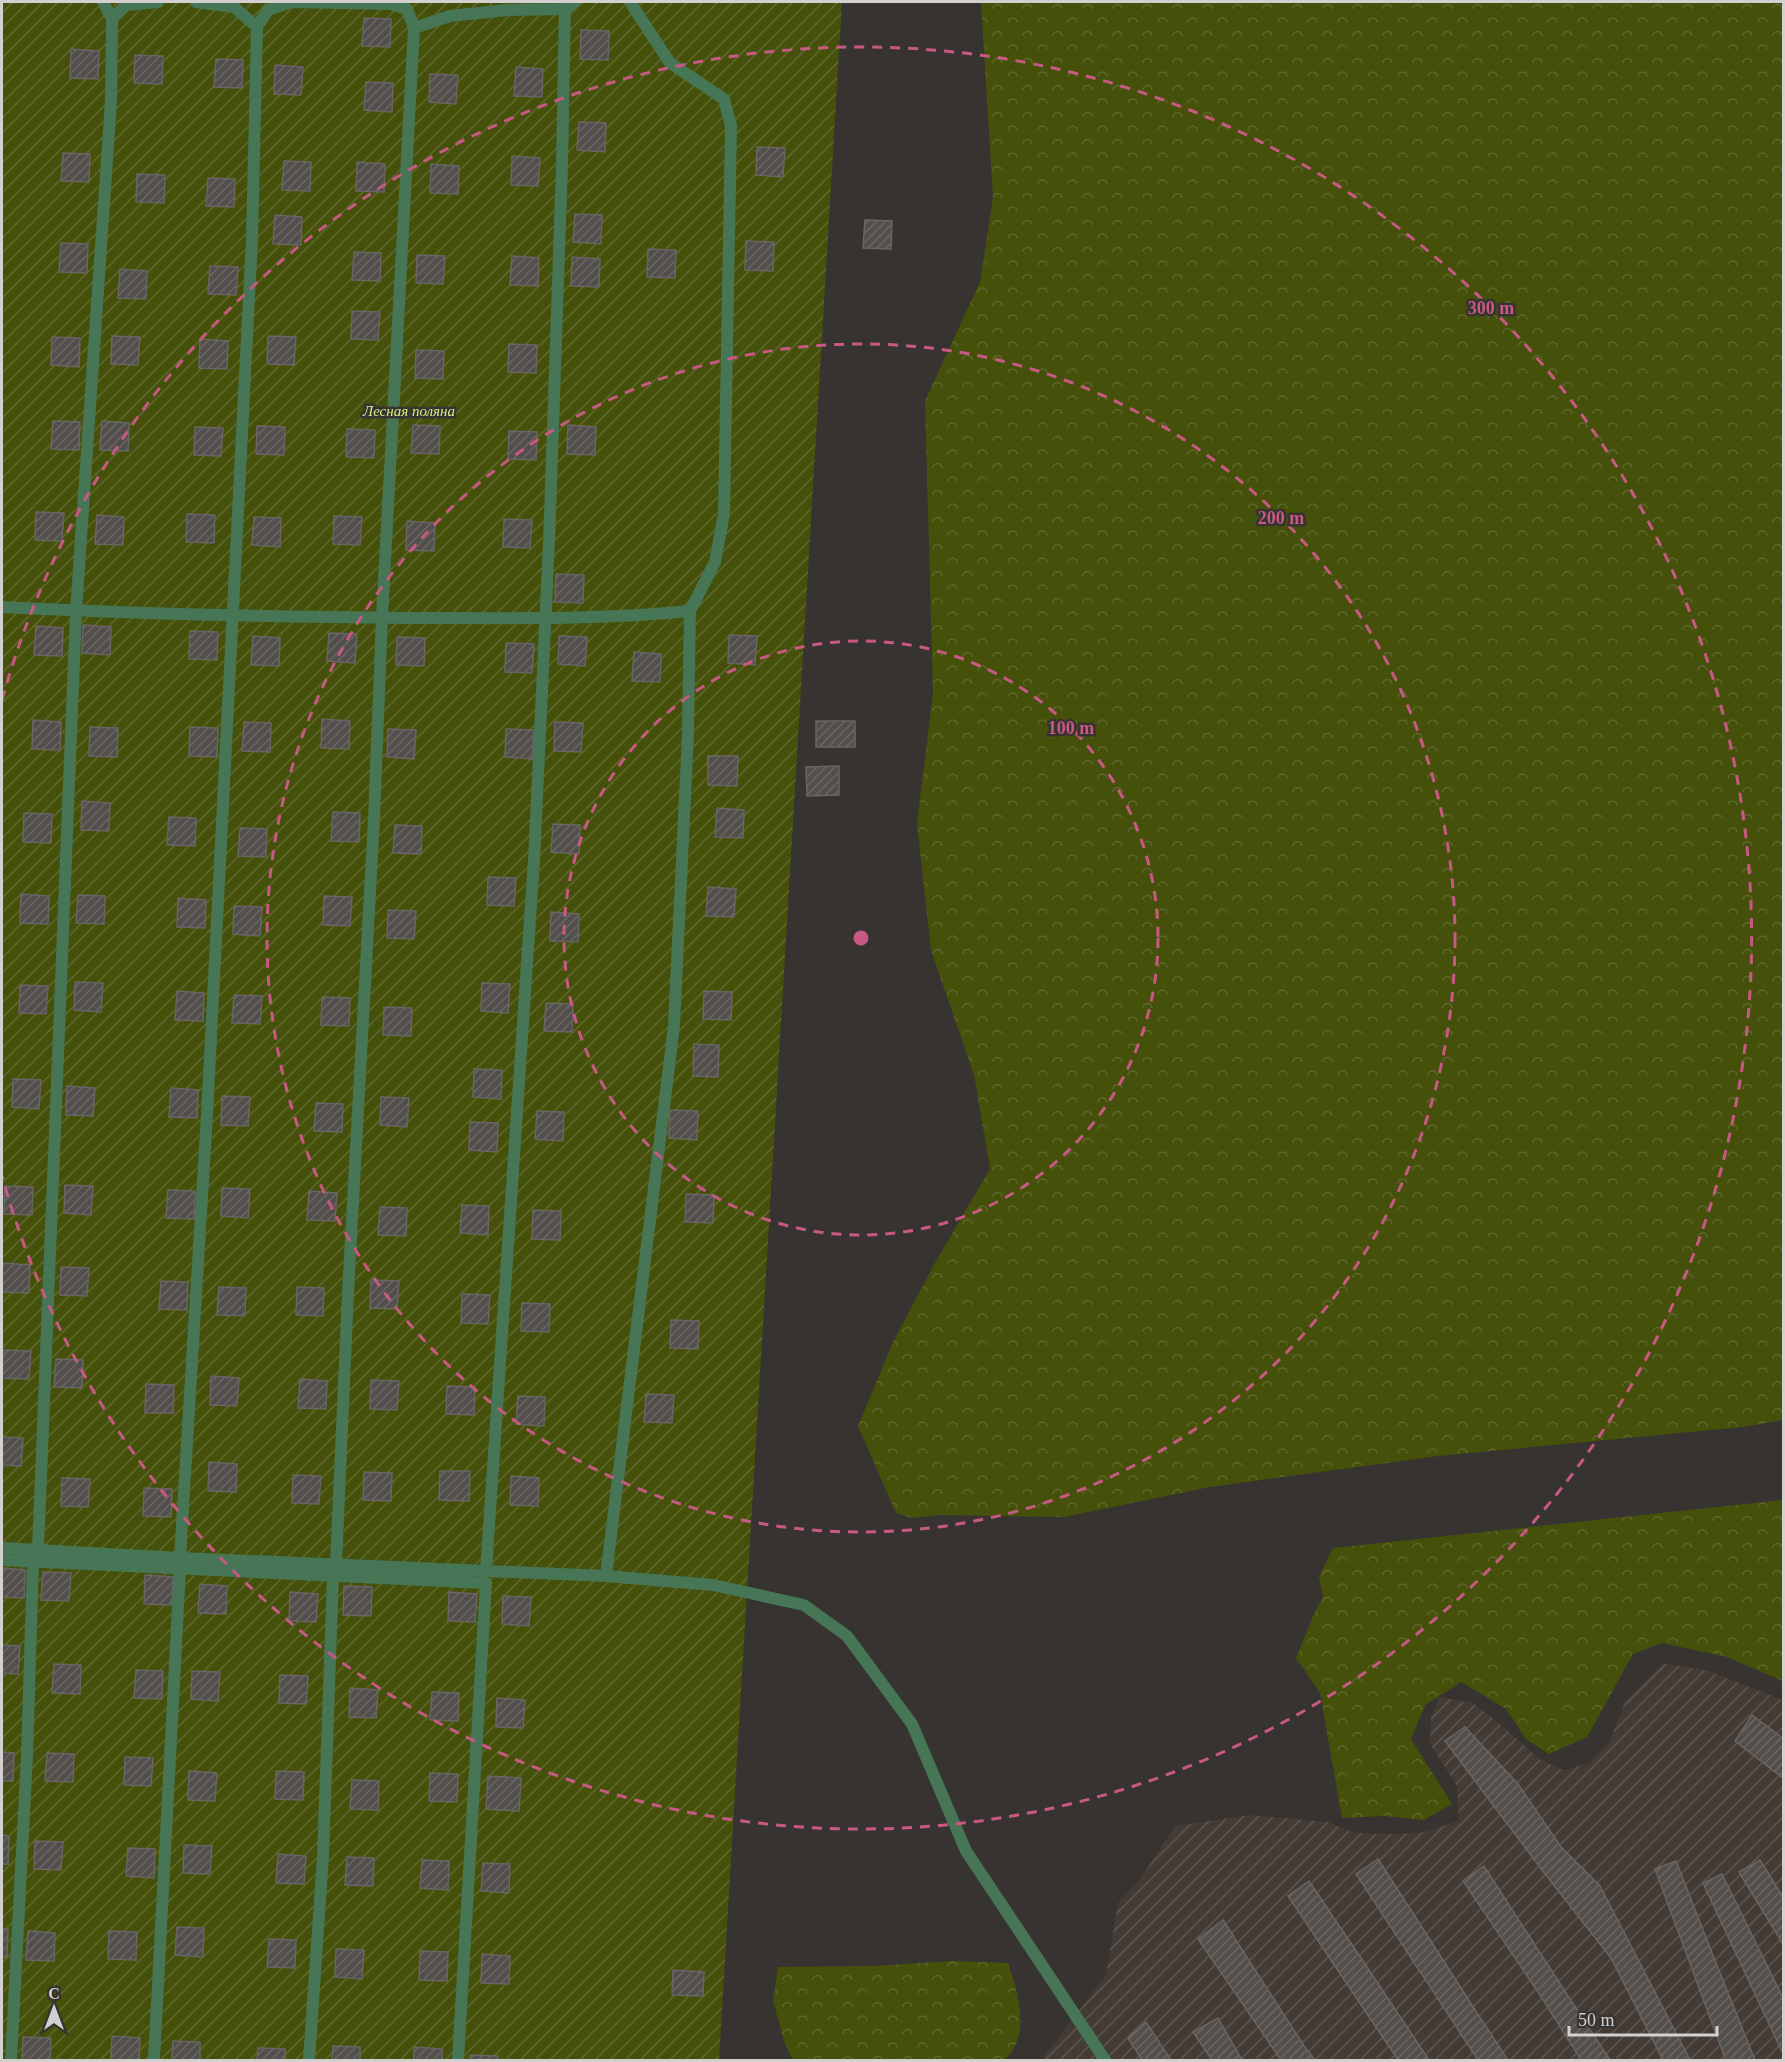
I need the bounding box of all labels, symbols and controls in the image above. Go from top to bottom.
text: 300 m [1468,298,1514,318]
park label: Лесная поляна [362,403,455,419]
text: 200 m [1258,508,1304,528]
text: 100 m [1048,718,1094,738]
centre of rings [851,928,871,948]
north arrow [24,1978,84,2038]
text: С [48,1985,60,2002]
scale bar [1569,1999,1718,2037]
text: 50 m [1578,2010,1615,2030]

